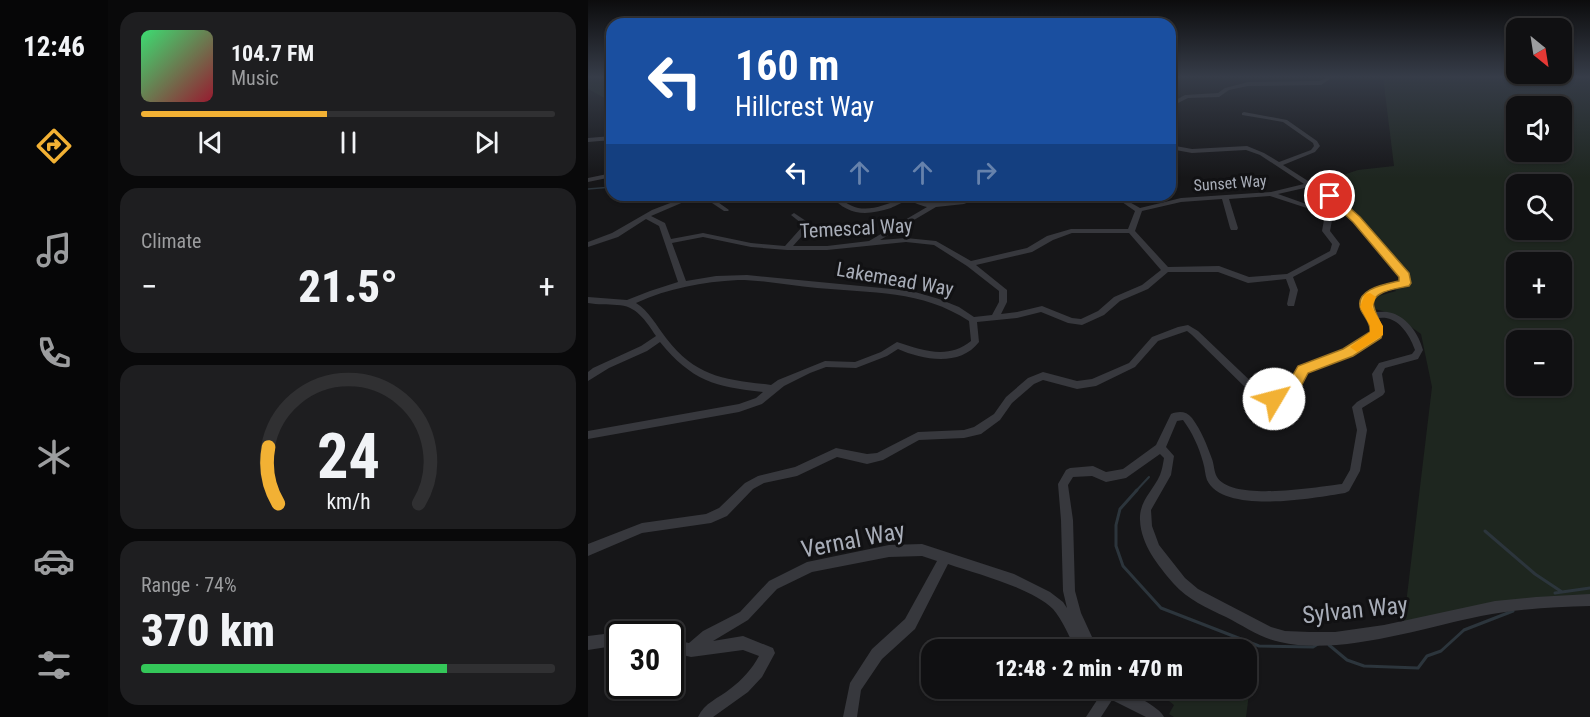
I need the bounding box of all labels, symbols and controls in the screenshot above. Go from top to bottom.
north arrow [1506,18,1572,84]
map controls [1506,18,1572,396]
text: 12:46 [23,31,85,63]
text: 104.7 FM [231,41,314,66]
text: 160 m [735,41,840,90]
icon: left [636,42,714,120]
text: Music [231,66,279,90]
text: Hillcrest Way [735,91,874,123]
button: sound [1506,96,1572,162]
icon: directions [33,125,75,167]
icon: previous [194,126,227,159]
icon: pause [332,126,365,159]
icon: next [470,126,503,159]
icon: left [780,156,813,189]
icon: ahead [843,156,876,189]
icon: ahead [906,156,939,189]
icon: right [969,156,1002,189]
pin [1304,170,1355,221]
street label: Sunset Way [1193,171,1267,195]
button: search [1506,174,1572,240]
icon: arrive [1313,179,1346,212]
street label: Temescal Way [799,213,913,243]
icon: music [33,229,75,271]
text: Climate [141,229,201,253]
button: + [1506,252,1572,318]
street label: Lakemead Way [835,257,955,301]
text: 21.5° [298,260,398,313]
text: − [141,267,158,306]
text: + [539,267,555,306]
button: − [1506,330,1572,396]
icon: phone [33,332,75,374]
position arrow [1242,367,1306,431]
text: 24 [316,420,380,493]
icon: climate [33,436,75,478]
text: km/h [326,489,370,514]
street label: Vernal Way [799,516,907,564]
icon: car [33,540,75,582]
text: Range · 74% [141,573,237,597]
street label: Sylvan Way [1301,591,1409,629]
text: 370 km [141,604,275,657]
speed limit sign: 30 [606,621,684,699]
icon: filters [33,644,75,686]
text: 12:48 · 2 min · 470 m [995,656,1183,681]

